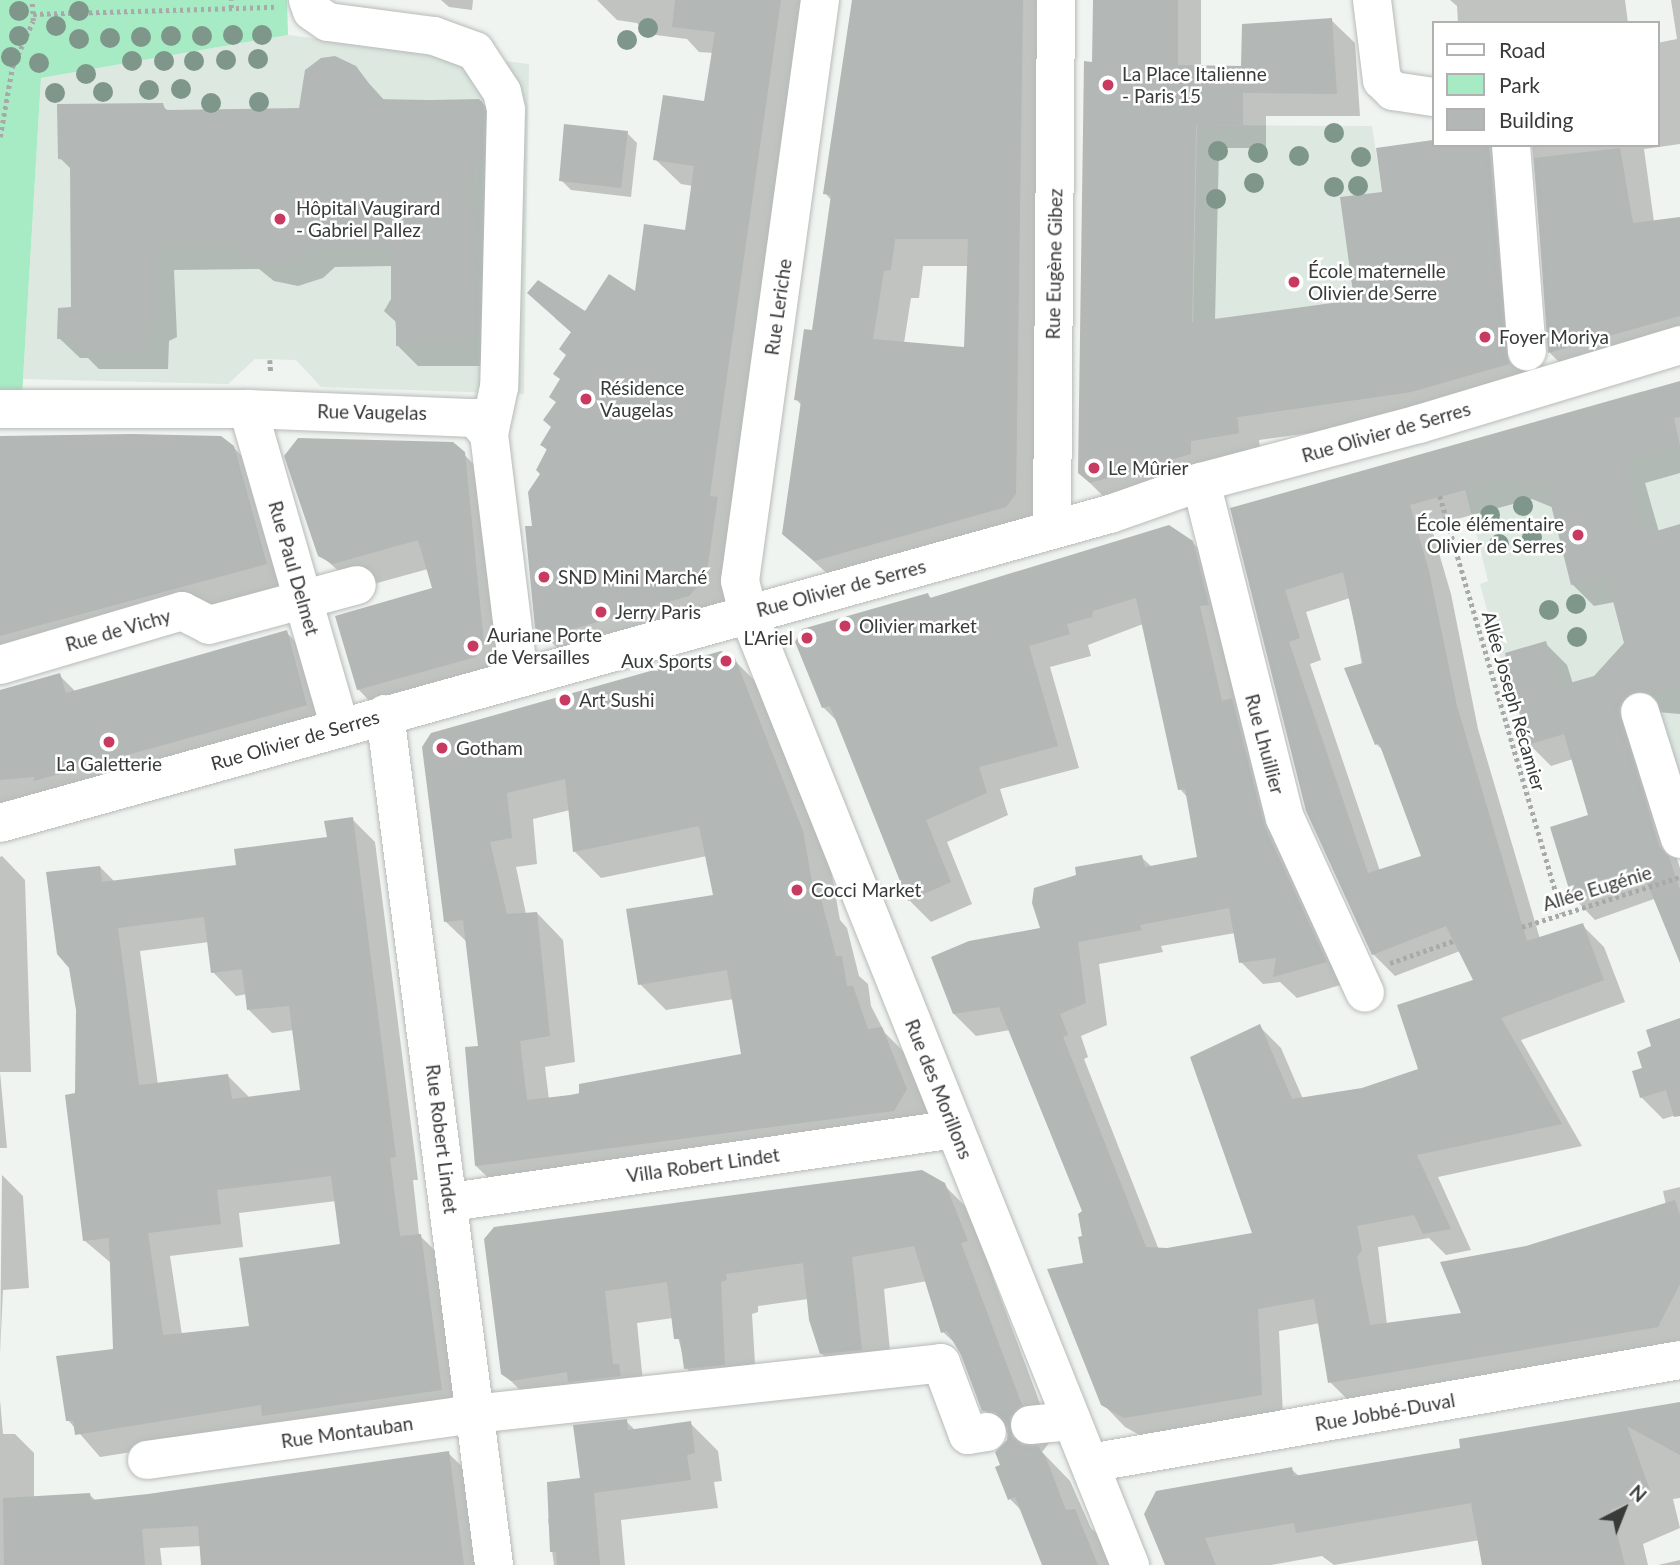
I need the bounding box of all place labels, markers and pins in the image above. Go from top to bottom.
place label: La Place Italienne - Paris 15 [1122,63,1267,107]
marker: La Place Italienne - Paris 15 [1100,77,1116,93]
place label: Hôpital Vaugirard - Gabriel Pallez [296,197,441,241]
marker: Hôpital Vaugirard - Gabriel Pallez [270,209,290,229]
place label: École maternelle Olivier de Serre [1308,260,1446,304]
marker: École maternelle Olivier de Serre [1286,274,1302,290]
place label: Foyer Moriya [1499,326,1609,348]
marker: Foyer Moriya [1477,329,1493,345]
place label: Résidence Vaugelas [600,377,684,421]
marker: Résidence Vaugelas [578,391,594,407]
place label: Le Mûrier [1108,457,1188,479]
marker: Le Mûrier [1086,460,1102,476]
place label: École élémentaire Olivier de Serres [1416,513,1564,557]
marker: École élémentaire Olivier de Serres [1570,527,1586,543]
place label: SND Mini Marché [558,566,707,588]
marker: SND Mini Marché [536,569,552,585]
place label: Jerry Paris [615,601,701,623]
marker: Jerry Paris [593,604,609,620]
place label: Olivier market [859,615,977,637]
marker: Olivier market [837,618,853,634]
place label: Auriane Porte de Versailles [487,624,602,668]
place label: L'Ariel [743,627,793,649]
marker: L'Ariel [799,630,815,646]
marker: Auriane Porte de Versailles [465,638,481,654]
place label: Aux Sports [621,650,712,672]
marker: Aux Sports [718,653,734,669]
place label: Art Sushi [579,689,655,711]
marker: Art Sushi [557,692,573,708]
marker: La Galetterie [101,734,117,750]
place label: Gotham [456,737,523,759]
marker: Gotham [434,740,450,756]
place label: La Galetterie [56,753,162,775]
place label: Cocci Market [811,879,921,901]
marker: Cocci Market [789,882,805,898]

